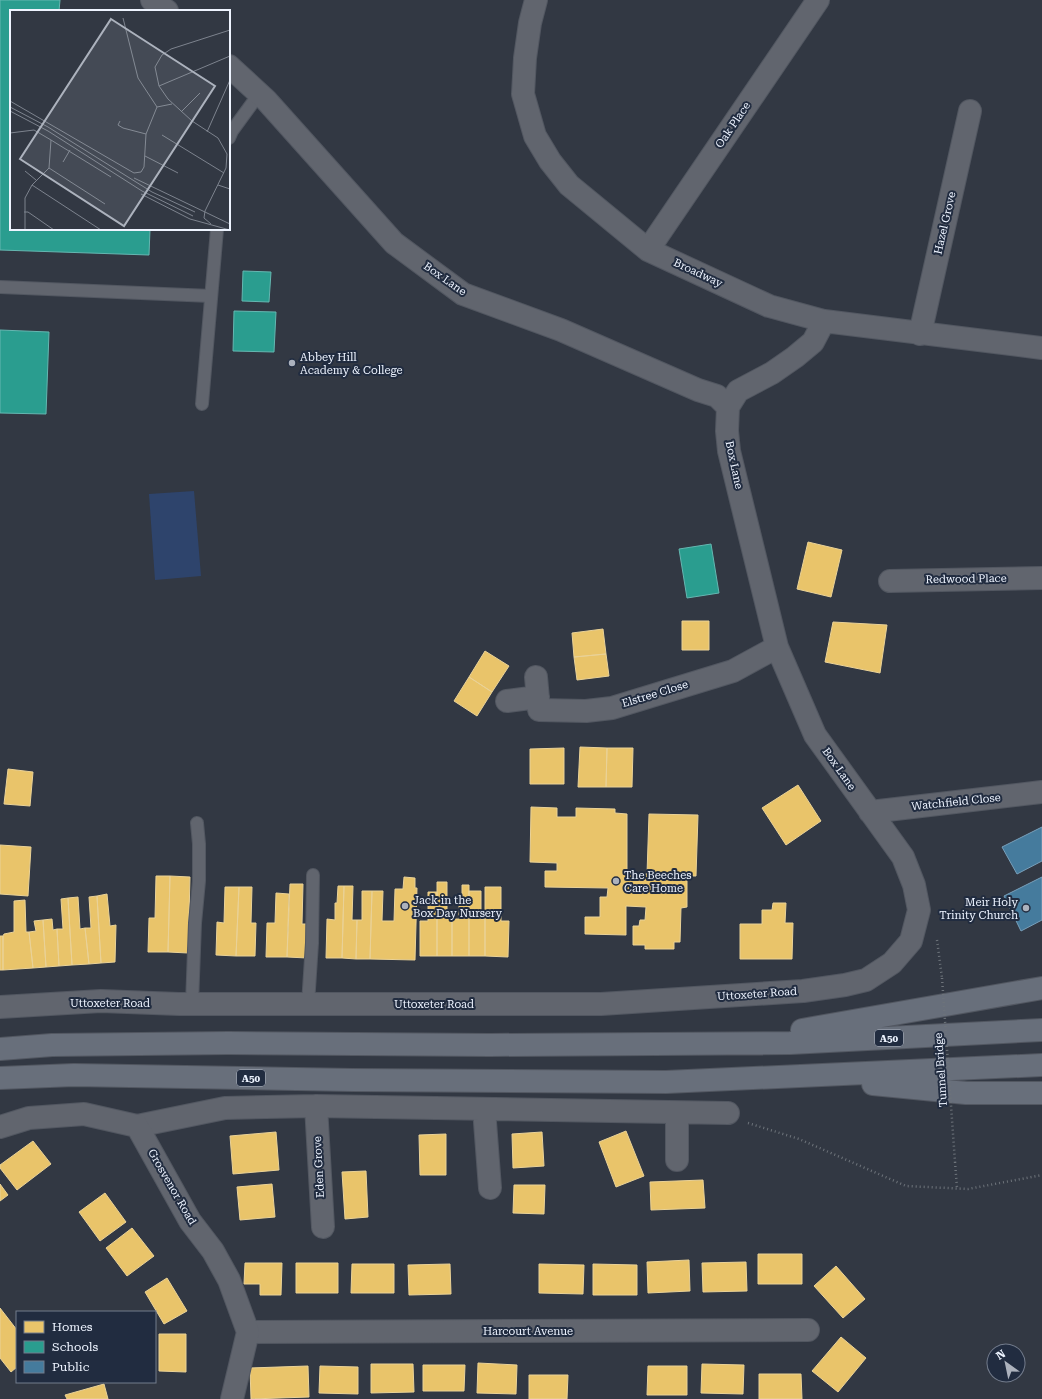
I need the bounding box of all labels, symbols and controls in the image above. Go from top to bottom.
inset map [10,10,230,230]
street label: Oak Place [713,99,753,151]
street label: Hazel Grove [931,190,959,256]
street label: Broadway [671,256,725,290]
street label: Box Lane [421,260,469,298]
place label: Abbey Hill Academy & College [300,351,402,377]
marker: Abbey Hill Academy & College [287,358,297,368]
street label: Box Lane [723,440,745,490]
street label: Redwood Place [925,572,1007,586]
street label: Elstree Close [620,678,690,710]
street label: Box Lane [820,745,858,793]
street label: Watchfield Close [911,791,1001,813]
place label: The Beeches Care Home [624,869,691,895]
marker: The Beeches Care Home [611,876,621,886]
place label: Jack in the Box Day Nursery [413,894,503,920]
place label: Meir Holy Trinity Church [939,896,1018,922]
marker: Jack in the Box Day Nursery [400,901,410,911]
marker: Meir Holy Trinity Church [1021,903,1031,913]
street label: Uttoxeter Road [717,985,797,1003]
street label: Uttoxeter Road [70,997,150,1010]
street label: Uttoxeter Road [394,998,474,1011]
road number: A50 [875,1030,903,1046]
street label: Tunnel Bridge [932,1032,950,1108]
road number: A50 [237,1070,265,1086]
street label: Eden Grove [311,1136,327,1198]
street label: Grosvenor Road [145,1147,199,1227]
legend [16,1311,156,1383]
text: Homes [52,1320,93,1334]
street label: Harcourt Avenue [483,1325,573,1338]
text: Schools [52,1340,99,1354]
north arrow [986,1343,1026,1383]
text: N [994,1347,1008,1363]
text: Public [52,1360,90,1374]

